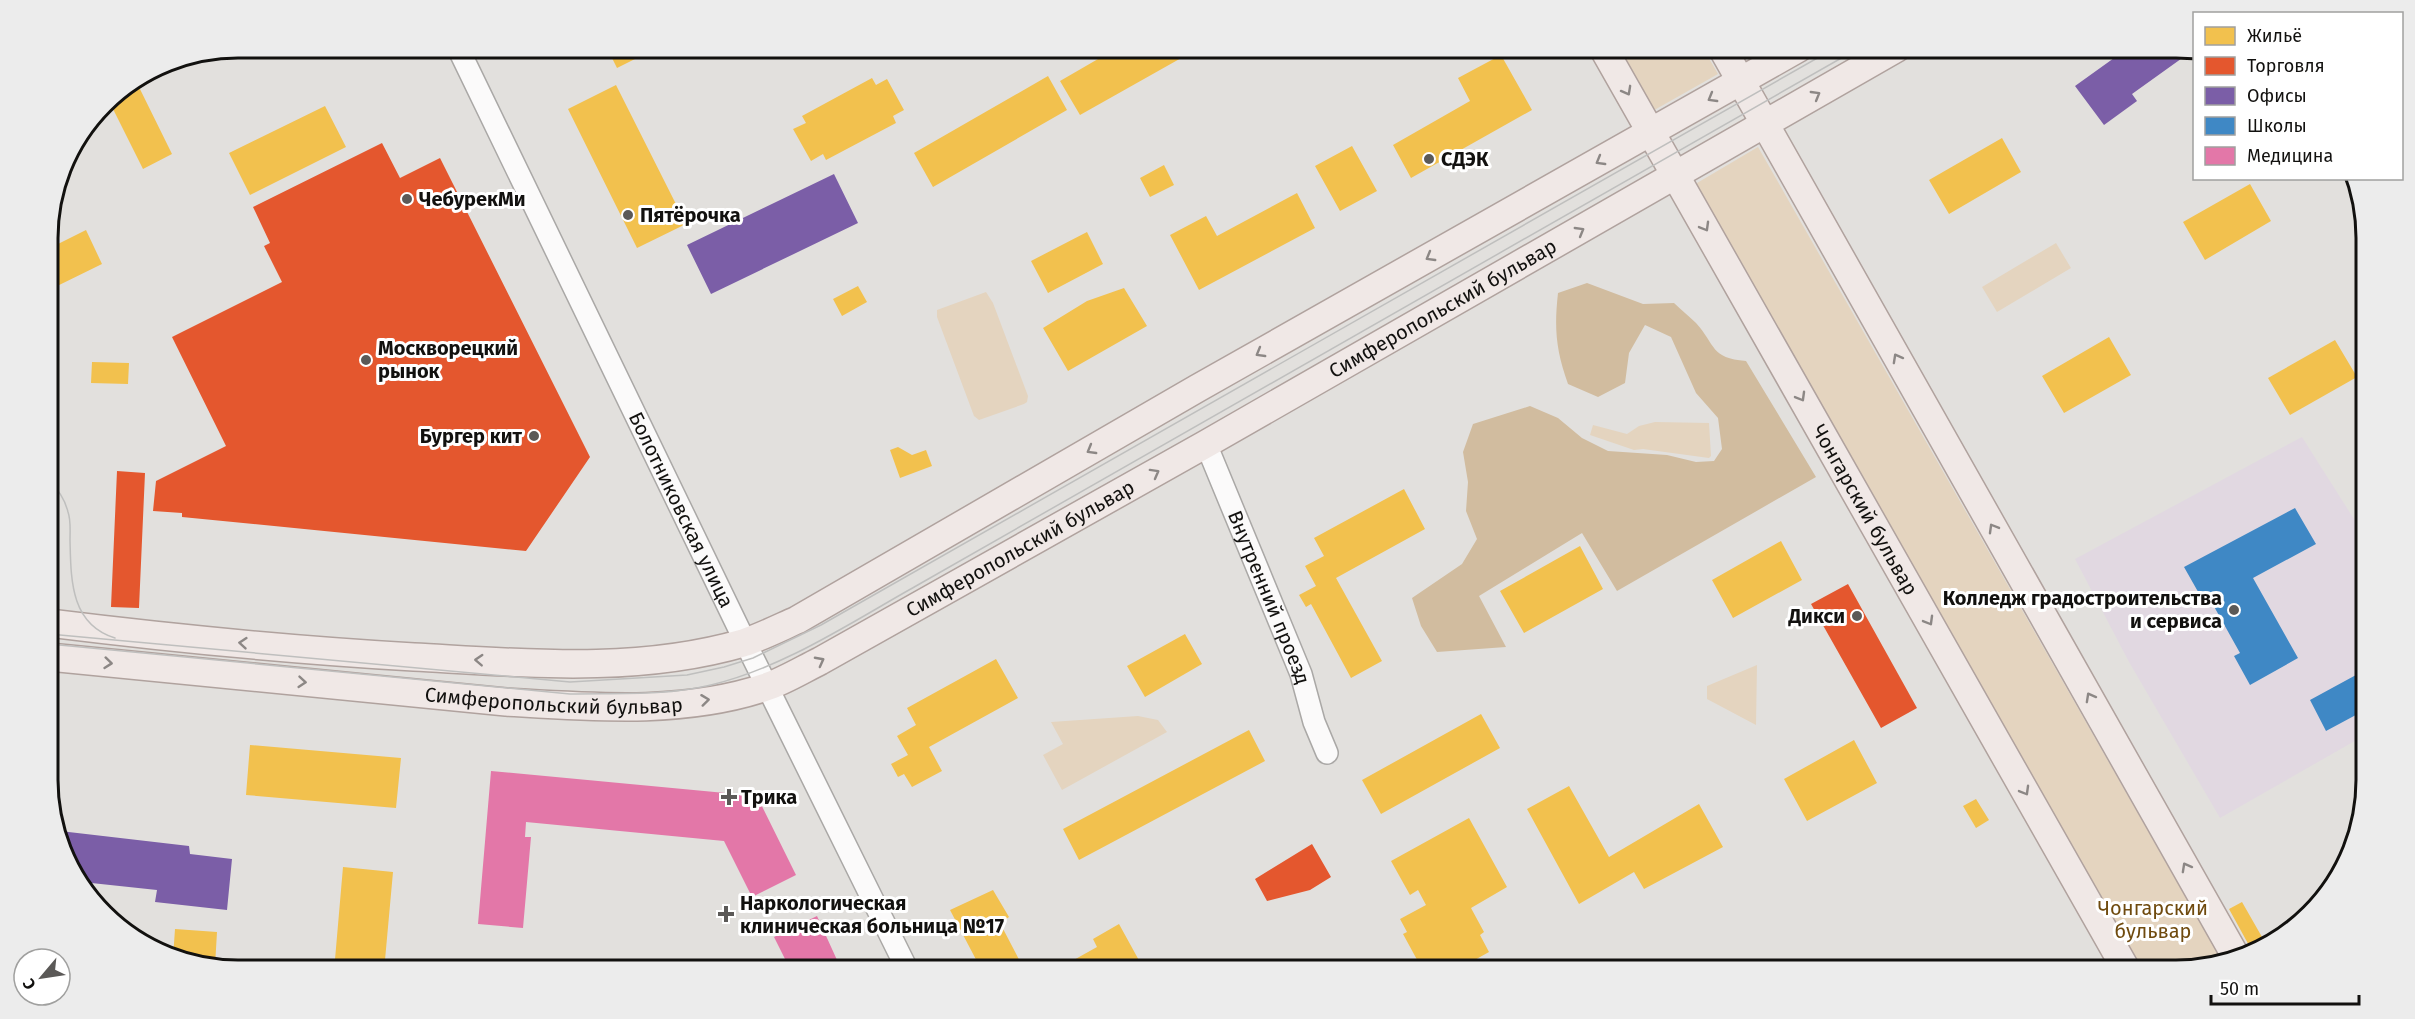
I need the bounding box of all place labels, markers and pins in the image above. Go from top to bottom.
place label: СДЭК [1441,147,1489,171]
marker: СДЭК [1422,152,1436,166]
place label: ЧебурекМи [419,187,526,211]
marker: ЧебурекМи [400,192,414,206]
place label: Пятёрочка [640,203,741,227]
marker: Пятёрочка [621,208,635,222]
place label: Москворецкий рынок [378,336,518,383]
marker: Москворецкий рынок [359,353,373,367]
place label: Бургер кит [420,424,523,448]
marker: Бургер кит [527,429,541,443]
place label: Колледж градостроительства и сервиса [1943,586,2222,633]
marker: Колледж градостроительства и сервиса [2227,603,2241,617]
place label: Дикси [1787,604,1845,628]
marker: Дикси [1850,609,1864,623]
place label: Трика [741,785,797,809]
marker: Трика [722,790,736,804]
place label: Наркологическая клиническая больница №17 [740,891,1004,938]
marker: Наркологическая клиническая больница №17 [717,905,735,923]

